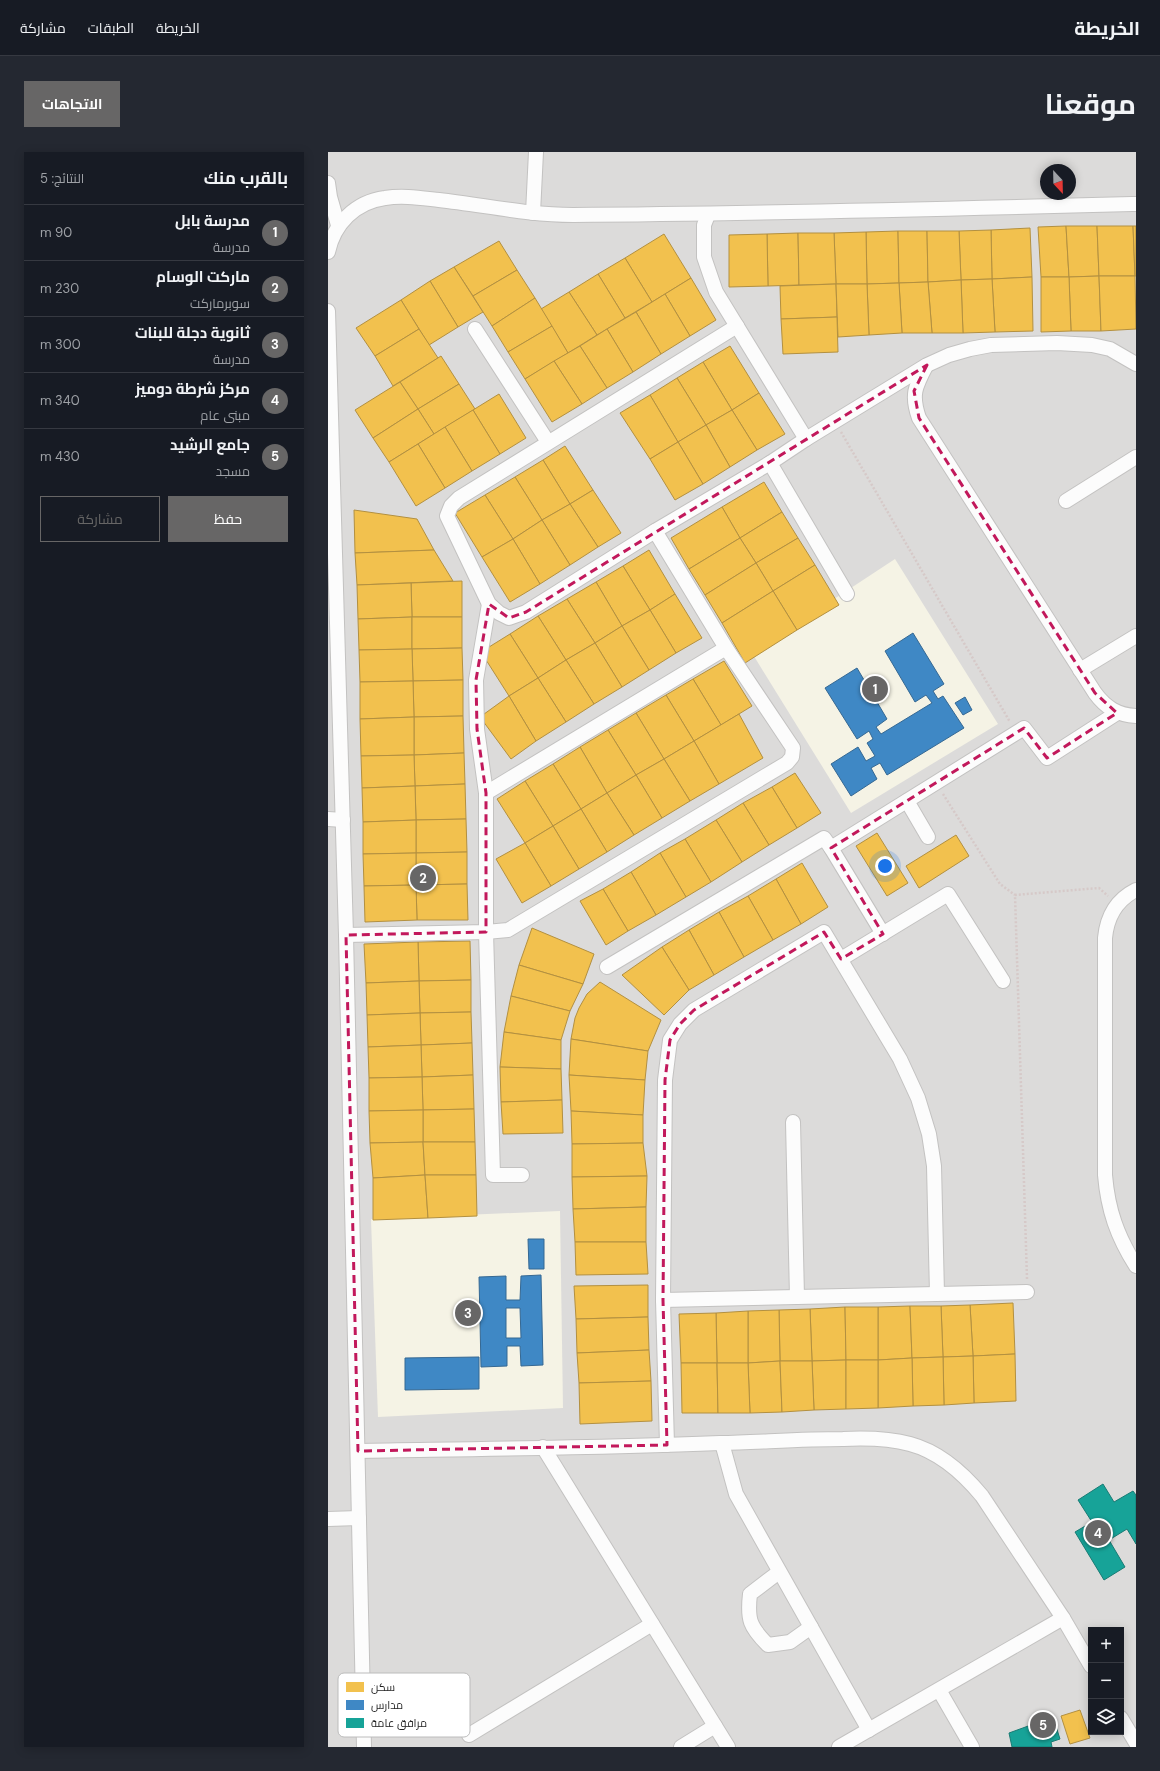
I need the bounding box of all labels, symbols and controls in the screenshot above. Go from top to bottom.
text: الخريطة [1074,16,1140,41]
text: مشاركة [20,19,66,37]
text: الطبقات [88,19,134,37]
text: الخريطة [156,19,200,37]
button: الاتجاهات [24,81,120,127]
text: موقعنا [1045,86,1136,123]
north arrow [1040,164,1076,200]
text: بالقرب منك [204,167,288,189]
text: النتائج: 5 [40,170,84,187]
text: مدرسة بابل [175,211,250,231]
text: 90 m [40,224,72,241]
text: 1 [273,224,277,241]
text: مدرسة [213,239,250,256]
text: ماركت الوسام [156,267,250,287]
text: 230 m [40,280,79,297]
text: 2 [271,280,279,297]
text: سوبرماركت [190,295,250,312]
text: ثانوية دجلة للبنات [135,323,250,343]
text: 300 m [40,336,81,353]
text: 3 [271,336,279,353]
text: مدرسة [213,351,250,368]
text: مركز شرطة دوميز [135,379,250,399]
text: 340 m [40,392,80,409]
text: 4 [271,392,279,409]
text: مبنى عام [200,407,250,424]
text: جامع الرشيد [170,435,250,455]
text: 430 m [40,448,80,465]
text: 5 [271,448,279,465]
text: مسجد [216,463,250,480]
button: مشاركة [40,496,160,542]
button: حفظ [168,496,288,542]
pin: 1 [862,674,888,704]
your location [875,856,895,876]
pin: 2 [410,863,436,893]
pin: 3 [455,1298,481,1328]
pin: 4 [1085,1518,1111,1548]
map controls [1088,1627,1124,1735]
button: + [1088,1627,1124,1663]
button: − [1088,1663,1124,1699]
legend [338,1673,470,1737]
text: سكن [371,1680,395,1694]
text: مدارس [371,1698,403,1712]
button: layers [1088,1699,1124,1735]
pin: 5 [1030,1710,1056,1740]
text: مرافق عامة [371,1716,427,1730]

